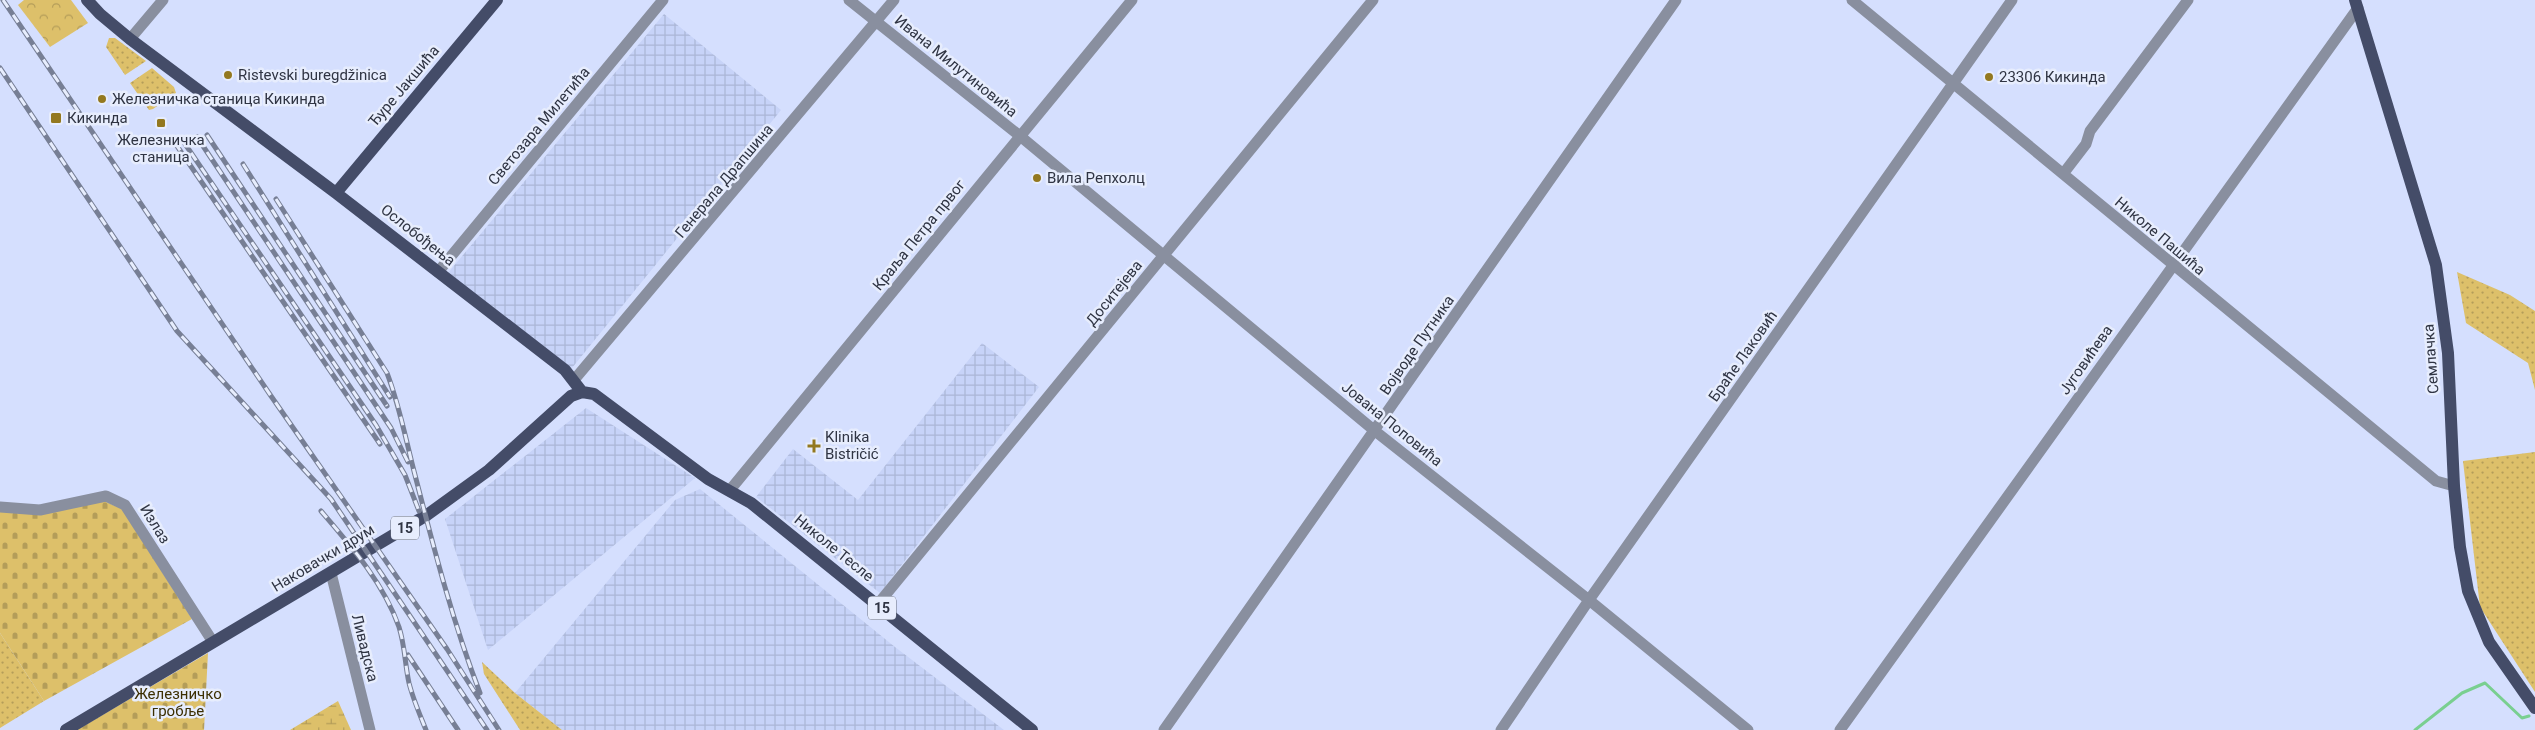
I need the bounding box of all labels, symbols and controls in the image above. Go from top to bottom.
street label: Ивана Милутиновића [891,11,1021,121]
street label: Ђуре Јакшића [365,42,443,130]
street label: Светозара Милетића [484,63,594,189]
place label: Ristevski buregdžinica [238,66,387,84]
place label: 23306 Кикинда [1999,68,2106,86]
marker: Ristevski buregdžinica [222,69,234,81]
marker: 23306 Кикинда [1983,71,1995,83]
place label: Железничка станица Кикинда [112,90,325,108]
marker: Железничка станица Кикинда [96,93,108,105]
place label: Кикинда [67,109,128,127]
marker: Кикинда [49,111,63,125]
marker: Железничка станица [155,117,167,129]
street label: Генерала Драпшина [671,121,777,241]
place label: Железничка станица [117,131,205,166]
place label: Вила Репхолц [1047,169,1145,187]
marker: Вила Репхолц [1031,172,1043,184]
street label: Краља Петра првог [869,175,970,294]
street label: Николе Пашића [2111,193,2209,279]
street label: Ослобођења [377,200,459,270]
street label: Доситејева [1082,257,1146,329]
street label: Војводе Путника [1376,292,1458,398]
street label: Браће Лаковић [1705,307,1781,405]
street label: Југовићева [2056,322,2116,398]
street label: Семлачка [2420,323,2442,395]
street label: Јована Поповића [1338,378,1446,470]
place label: Klinika Bistričić [825,428,879,463]
marker: Klinika Bistričić [807,439,821,453]
street label: Излаз [136,501,174,547]
street label: Николе Тесле [791,511,877,585]
road number: 15 [391,516,419,540]
street label: Наковачки друм [268,520,378,596]
road number: 15 [868,596,896,620]
street label: Ливадска [348,612,382,684]
park label: Железничко гробље [134,685,222,720]

